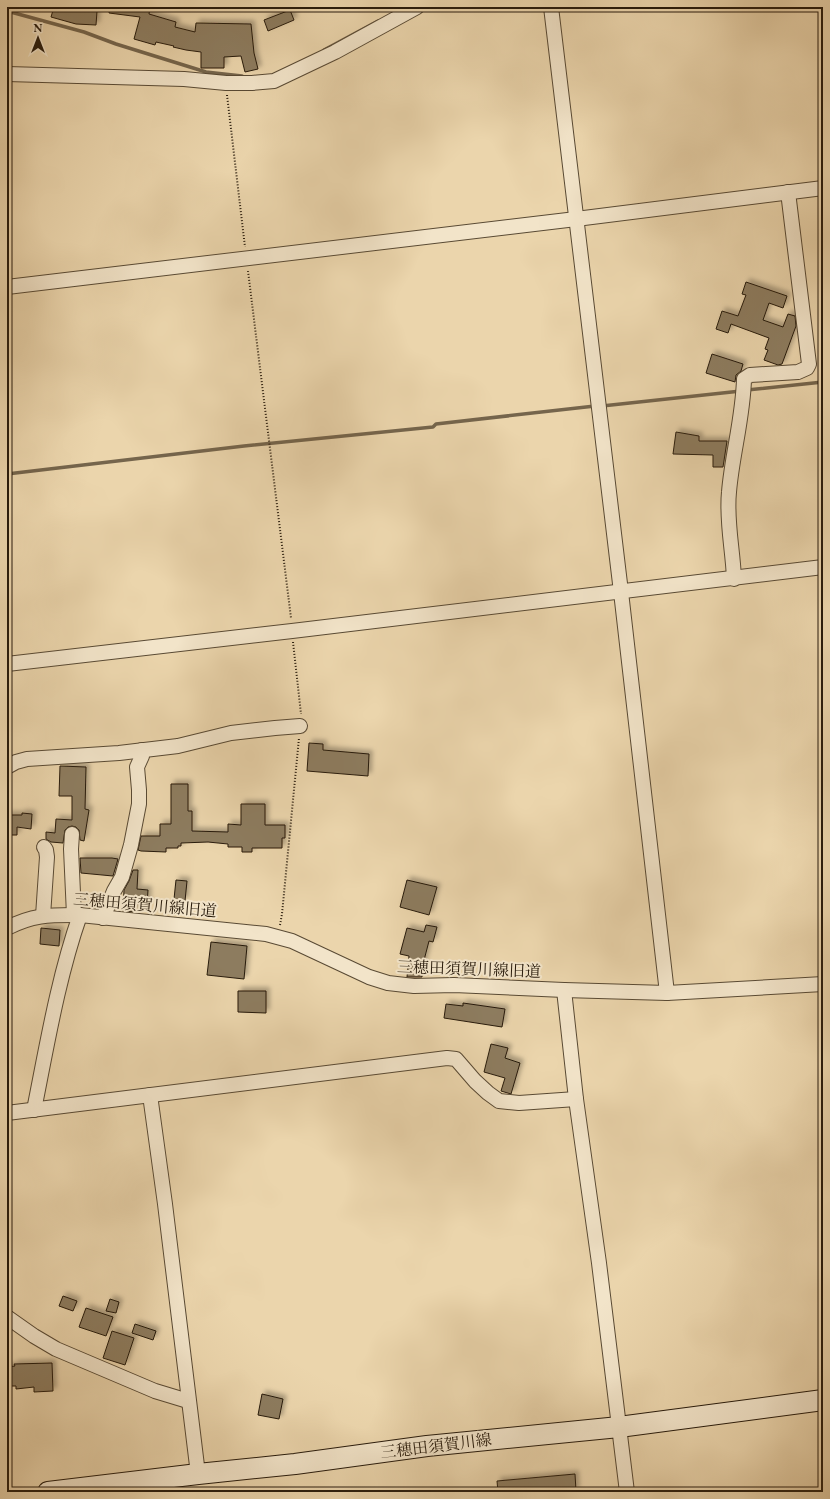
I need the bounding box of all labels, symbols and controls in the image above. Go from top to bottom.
north arrow [18,18,58,58]
text: N [34,21,43,35]
street label: 三穂田須賀川線旧道 [72,888,218,922]
street label: 三穂田須賀川線旧道 [397,956,541,982]
street label: 三穂田須賀川線 [379,1429,493,1463]

